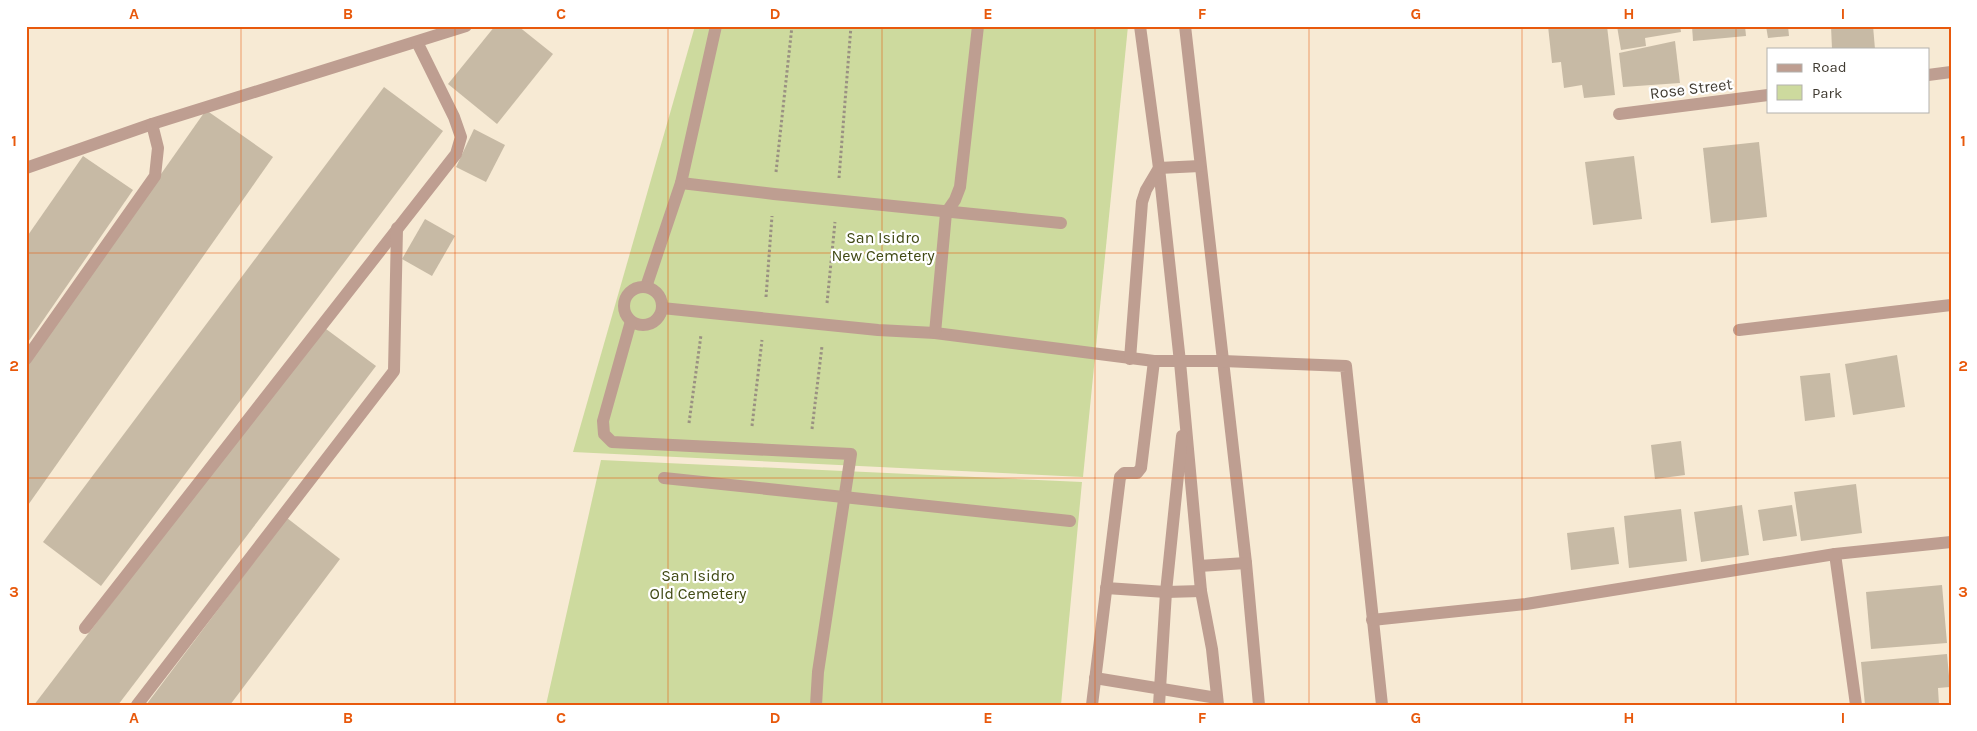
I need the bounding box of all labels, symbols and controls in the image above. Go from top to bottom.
text: A [129,4,139,23]
text: B [343,4,353,23]
text: C [556,4,566,23]
text: D [770,4,781,23]
text: E [983,4,993,23]
text: F [1198,4,1207,23]
text: G [1411,4,1421,23]
text: H [1623,4,1635,23]
text: I [1841,4,1845,23]
legend [1767,48,1930,112]
text: Road [1812,58,1847,76]
street label: Rose Street [1649,74,1733,103]
text: Park [1812,84,1842,102]
text: 1 [11,131,17,150]
text: 1 [1960,131,1966,150]
park label: San Isidro New Cemetery [831,228,935,265]
text: 2 [9,356,19,375]
text: 2 [1958,356,1968,375]
park label: San Isidro Old Cemetery [650,566,747,603]
text: 3 [9,582,19,601]
text: 3 [1958,582,1968,601]
text: A [129,708,139,727]
text: B [343,708,353,727]
text: C [556,708,566,727]
text: D [770,708,781,727]
text: E [983,708,993,727]
text: F [1198,708,1207,727]
text: G [1411,708,1421,727]
text: H [1623,708,1635,727]
text: I [1841,708,1845,727]

